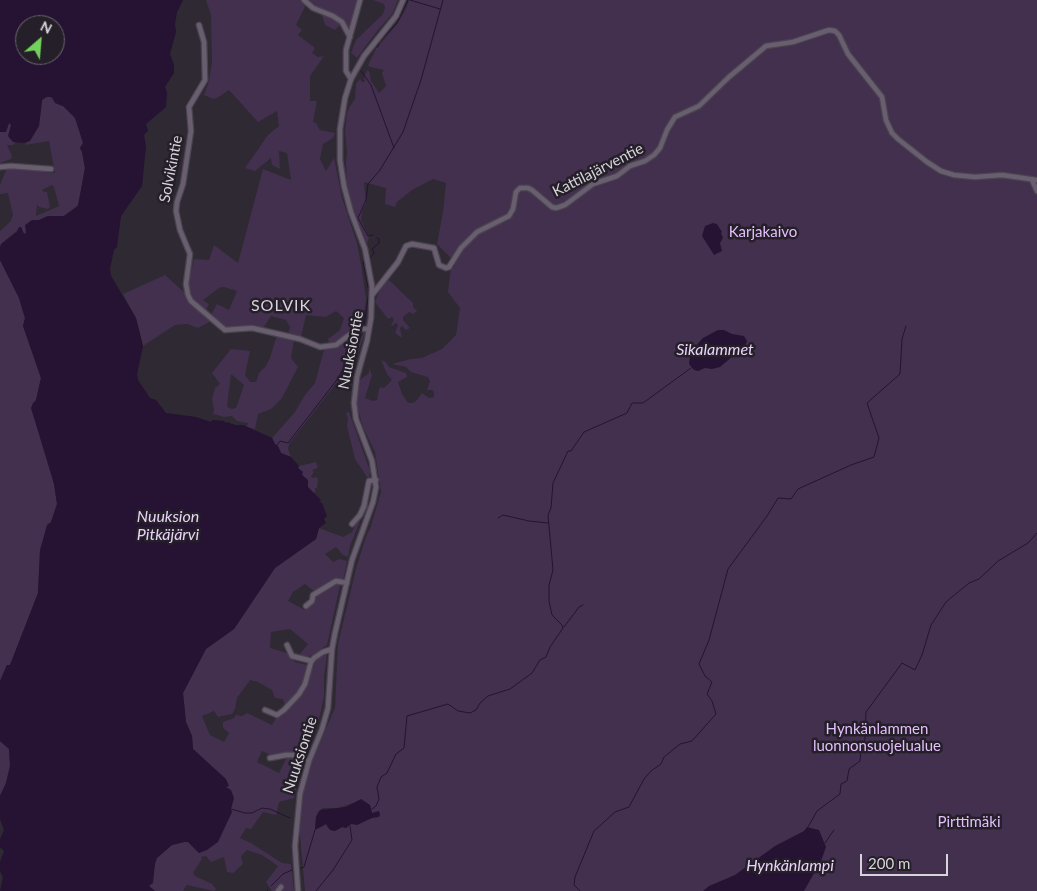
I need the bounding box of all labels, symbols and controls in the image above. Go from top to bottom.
north arrow [15,15,65,65]
text: N [38,17,55,37]
street label: Solvikintie [156,134,186,204]
street label: Kattilajärventie [550,139,646,201]
park label: Karjakaivo [729,223,797,241]
district label: SOLVIK [250,296,312,316]
street label: Nuuksiontie [335,309,367,391]
water label: Sikalammet [676,340,754,360]
water label: Nuuksion Pitkäjärvi [137,507,199,545]
street label: Nuuksiontie [279,714,321,796]
park label: Hynkänlammen luonnonsuojelualue [813,720,941,755]
park label: Pirttimäki [938,813,1000,831]
scale bar [862,844,950,876]
text: 200 m [868,854,910,872]
water label: Hynkänlampi [746,856,834,876]

